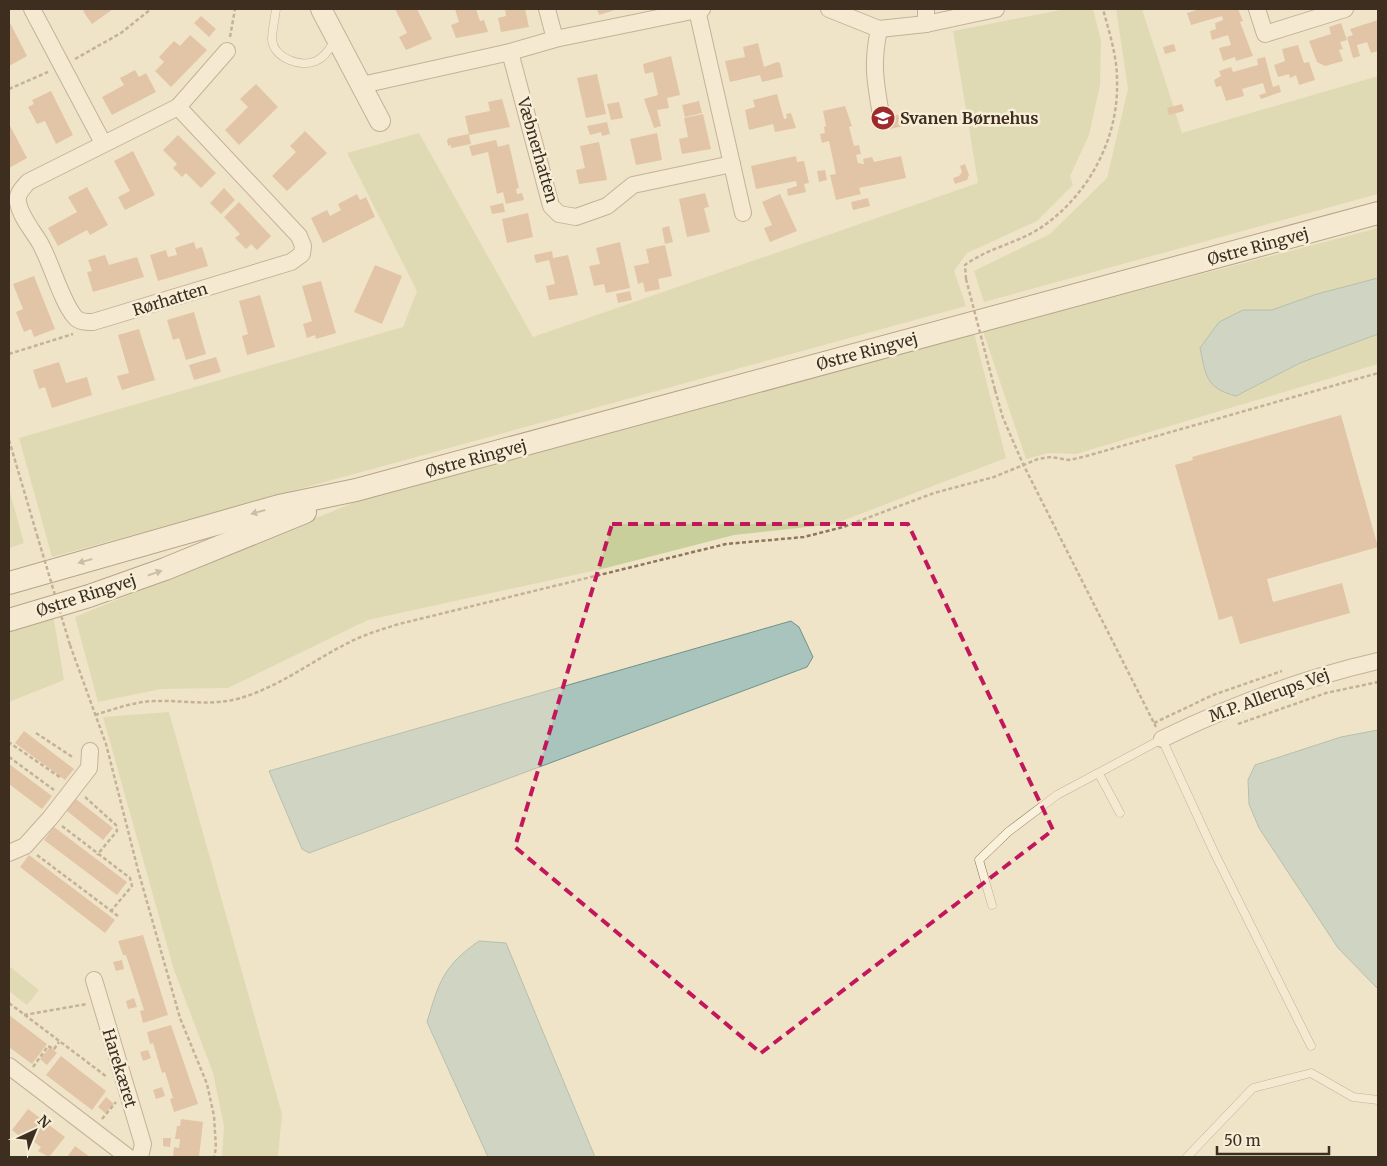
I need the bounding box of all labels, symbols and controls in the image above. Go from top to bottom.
street label: Væbnerhatten [513,94,563,205]
school or university icon: Svanen Børnehus [870,105,896,131]
place label: Svanen Børnehus [900,108,1039,128]
street label: Østre Ringvej [1205,223,1311,269]
street label: Rørhatten [130,278,210,320]
street label: Østre Ringvej [814,328,920,374]
street label: Østre Ringvej [423,435,529,481]
one-way arrow [250,509,265,517]
one-way arrow [77,558,92,566]
street label: Østre Ringvej [33,569,139,621]
one-way arrow [148,569,163,577]
street label: M.P. Allerups Vej [1206,664,1332,726]
street label: Harekæret [99,1026,142,1111]
north arrow [10,1106,60,1156]
text: N [34,1111,54,1132]
scale bar [1217,1124,1330,1156]
text: 50 m [1224,1131,1261,1150]

